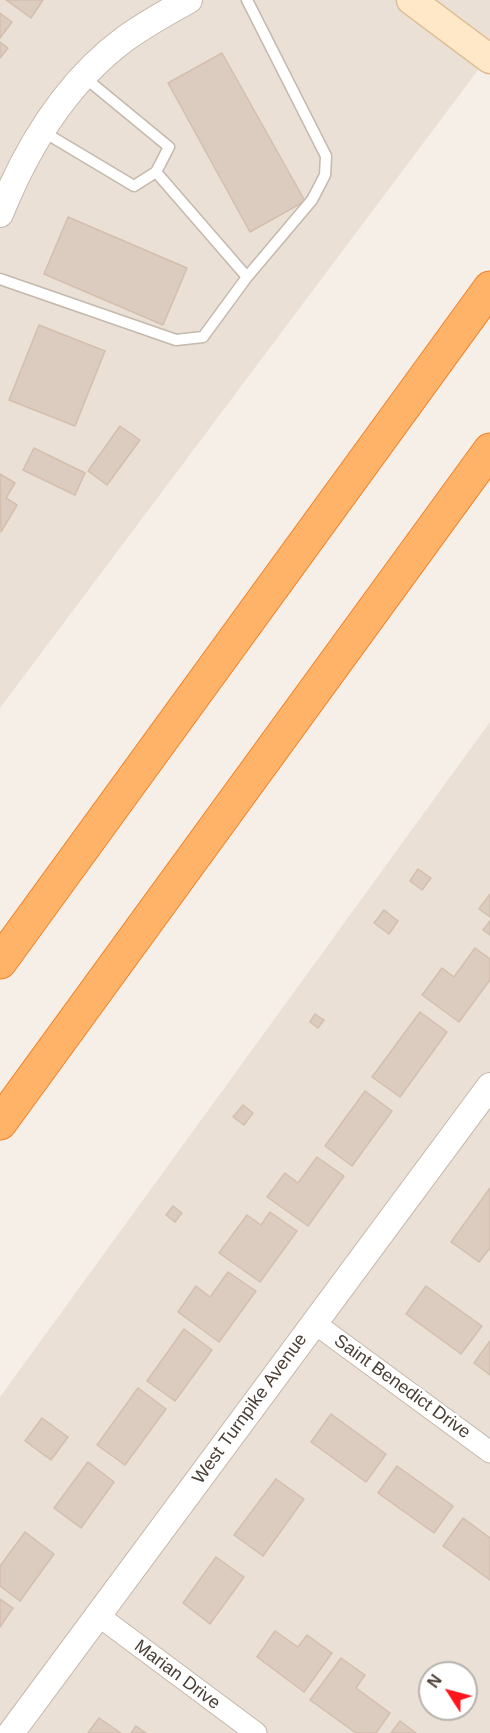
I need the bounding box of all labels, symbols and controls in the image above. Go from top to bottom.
street label: West Turnpike Avenue [188,1330,312,1488]
street label: Saint Benedict Drive [330,1330,474,1444]
street label: Marian Drive [130,1636,224,1714]
north arrow [418,1661,478,1721]
text: N [424,1672,445,1691]

